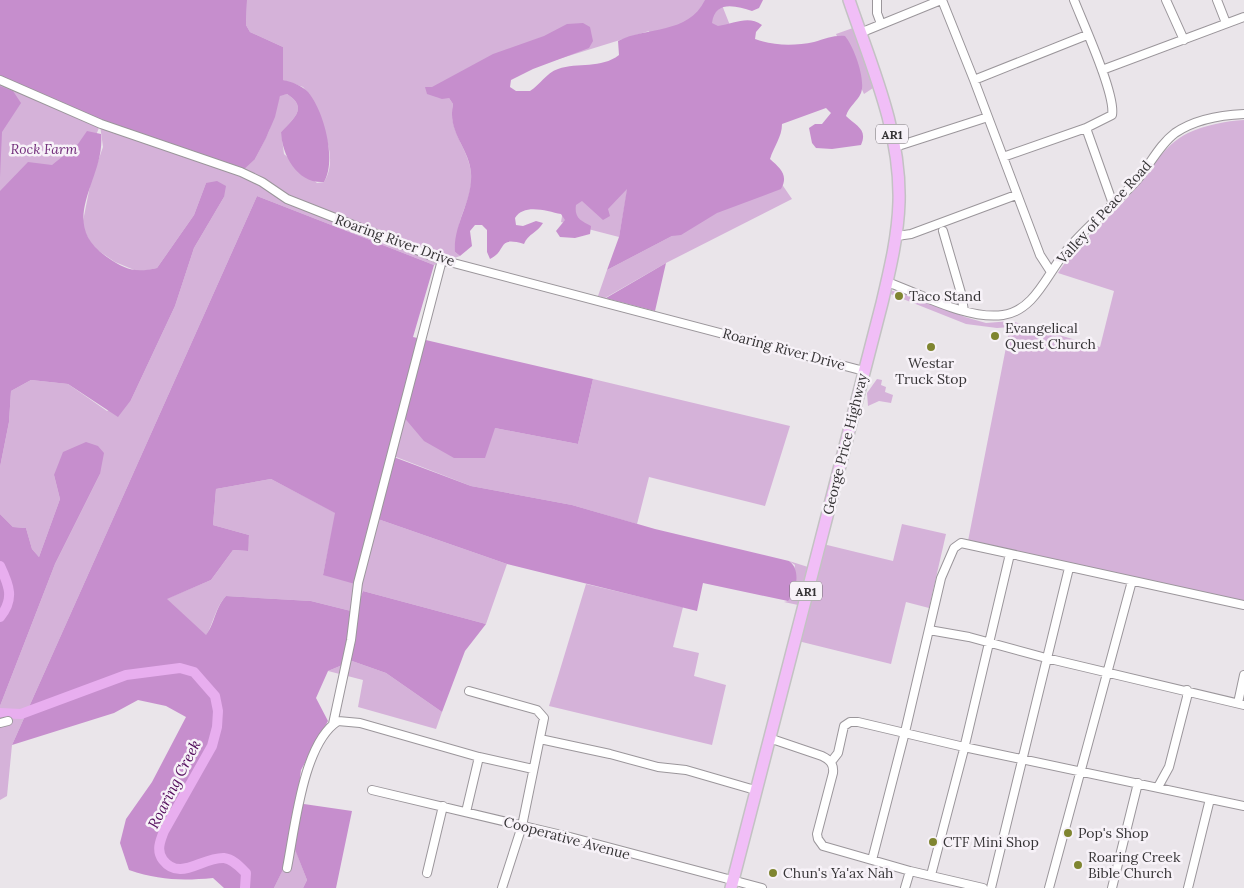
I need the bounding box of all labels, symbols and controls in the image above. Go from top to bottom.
road number: AR1 [876,125,908,144]
park label: Rock Farm [11,140,78,158]
street label: Valley of Peace Road [1052,157,1155,268]
street label: Roaring River Drive [333,210,458,270]
place label: Taco Stand [909,287,982,305]
marker: Taco Stand [893,290,905,302]
place label: Evangelical Quest Church [1005,319,1096,353]
street label: Roaring River Drive [721,324,848,374]
marker: Evangelical Quest Church [989,330,1001,342]
marker: Westar Truck Stop [925,341,937,353]
place label: Westar Truck Stop [895,354,967,388]
street label: George Price Highway [819,371,871,517]
road number: AR1 [790,582,822,600]
water label: Roaring Creek [144,736,205,832]
street label: Cooperative Avenue [502,812,633,864]
place label: Pop's Shop [1078,824,1149,842]
marker: Pop's Shop [1062,827,1074,839]
place label: CTF Mini Shop [943,833,1039,851]
marker: CTF Mini Shop [927,836,939,848]
place label: Roaring Creek Bible Church [1088,848,1181,882]
marker: Roaring Creek Bible Church [1072,859,1084,871]
place label: Chun's Ya'ax Nah [783,864,894,882]
marker: Chun's Ya'ax Nah [767,867,779,879]

